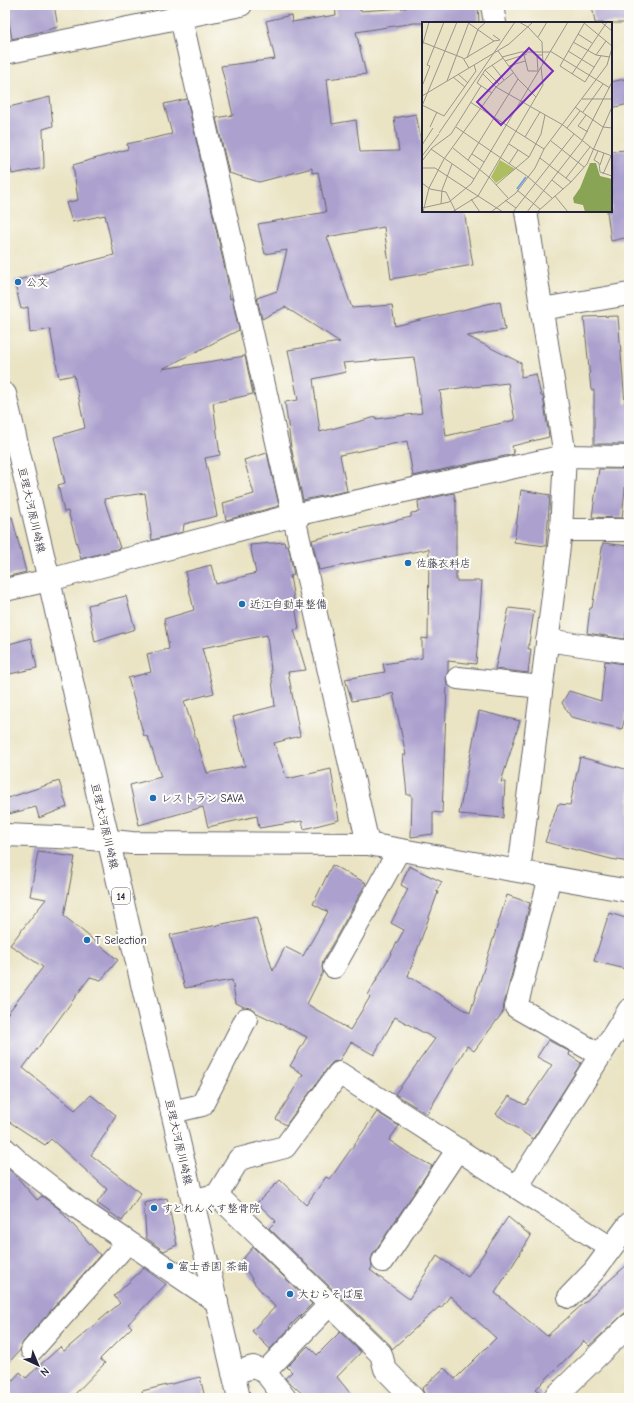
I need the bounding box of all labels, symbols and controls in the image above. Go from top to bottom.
inset map [422,22,612,212]
place label: 公文 [26,276,48,289]
marker: 公文 [13,277,23,287]
street label: 亘理大河原川崎線 [15,466,48,554]
place label: 佐藤衣料店 [416,557,471,570]
marker: 佐藤衣料店 [403,558,413,568]
place label: 近江自動車整備 [250,598,327,611]
marker: 近江自動車整備 [237,599,247,609]
street label: 亘理大河原川崎線 [88,782,121,870]
place label: レストラン SAVA [161,792,245,805]
marker: レストラン SAVA [148,793,158,803]
road number: 14 [112,888,130,904]
place label: T Selection [95,934,147,947]
marker: T Selection [82,935,92,945]
street label: 亘理大河原川崎線 [162,1098,195,1186]
place label: すとれんぐす整骨院 [162,1202,260,1215]
marker: すとれんぐす整骨院 [149,1203,159,1213]
place label: 富士香園 茶舗 [178,1260,248,1273]
marker: 富士香園 茶舗 [165,1261,175,1271]
place label: 大むらそば屋 [298,1288,364,1301]
marker: 大むらそば屋 [285,1289,295,1299]
north arrow [18,1345,58,1385]
text: N [37,1365,52,1379]

